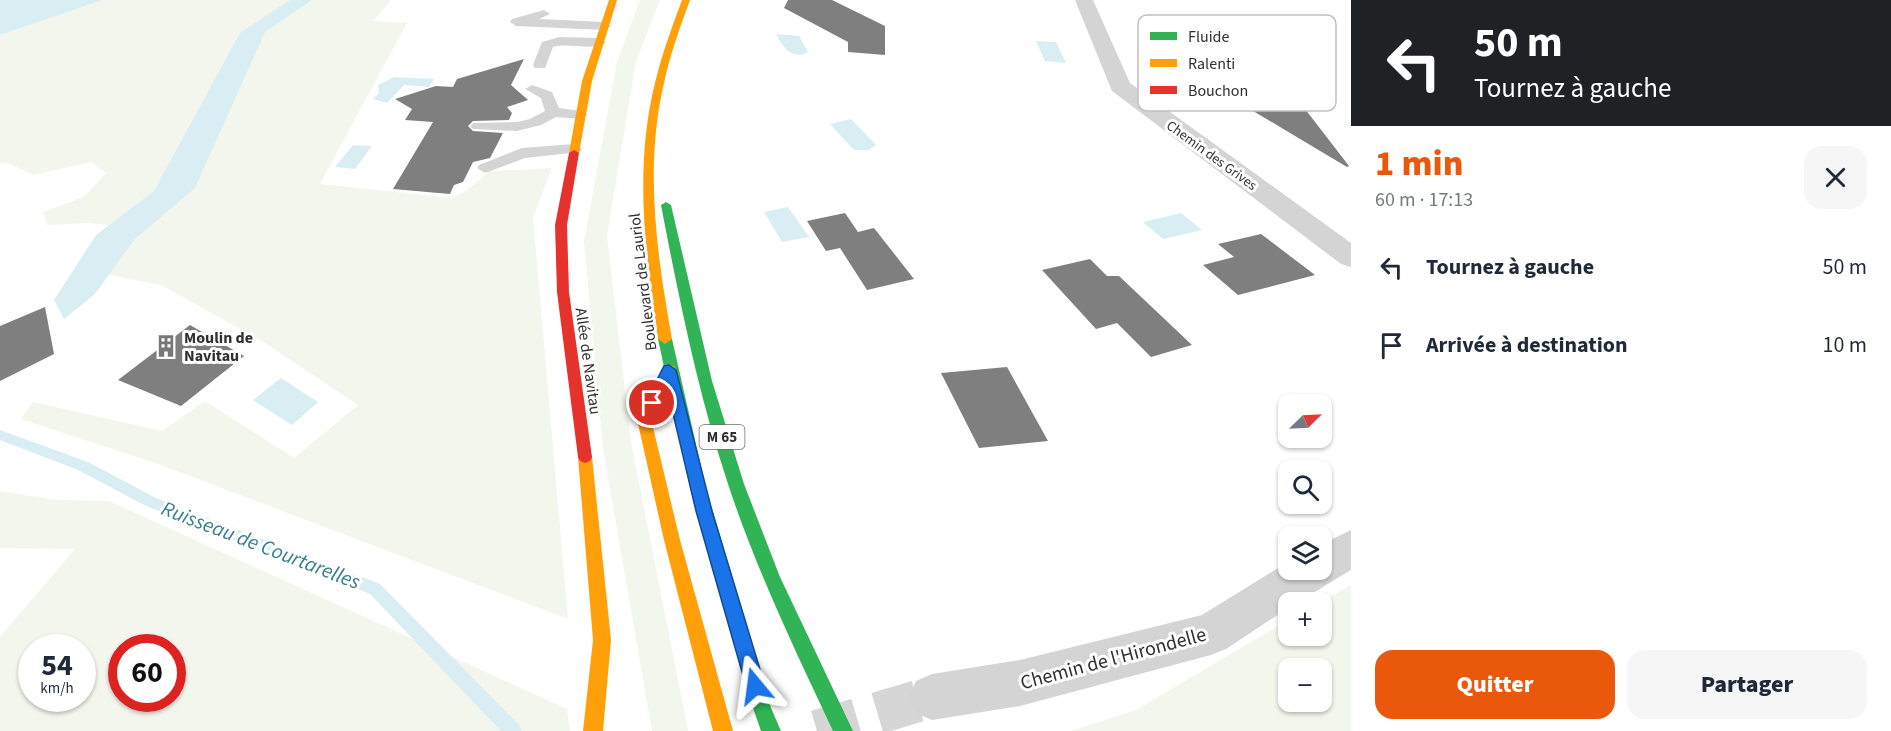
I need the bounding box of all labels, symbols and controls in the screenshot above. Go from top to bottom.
text: 50 m [1474,13,1563,73]
legend [1138,15,1336,111]
icon: left [1375,24,1453,102]
text: Fluide [1188,26,1230,48]
text: Ralenti [1188,53,1235,75]
text: Tournez à gauche [1474,69,1671,108]
text: Bouchon [1188,80,1248,102]
street label: Chemin des Grives [1162,116,1261,196]
text: 1 min [1375,138,1463,189]
button: close [1804,146,1867,209]
text: 60 m · 17:13 [1375,186,1473,214]
street label: Boulevard de Lauriol [624,212,662,352]
icon: left [1375,251,1408,284]
text: Tournez à gauche [1426,251,1594,283]
text: 50 m [1822,251,1867,283]
street label: Allée de Navitau [570,306,606,416]
place label: Moulin de Navitau [184,327,253,367]
icon: arrive [1375,329,1408,362]
text: Arrivée à destination [1426,329,1628,361]
text: 10 m [1822,329,1867,361]
building icon: Moulin de Navitau [153,333,179,359]
pin [626,377,677,428]
icon: arrive [635,386,668,419]
north arrow [1278,394,1332,448]
map controls [1278,394,1332,712]
road number: M 65 [700,425,744,449]
button: search [1278,460,1332,514]
water label: Ruisseau de Courtarelles [157,493,365,597]
button: layers [1278,526,1332,580]
button: + [1278,592,1332,646]
street label: Chemin de l'Hirondelle [1017,621,1209,697]
speed limit sign: 60 [108,634,186,712]
text: 54 [41,644,73,687]
button: Quitter [1375,650,1615,719]
button: Partager [1627,650,1867,719]
position arrow [723,654,787,718]
button: − [1278,658,1332,712]
text: km/h [40,678,74,699]

